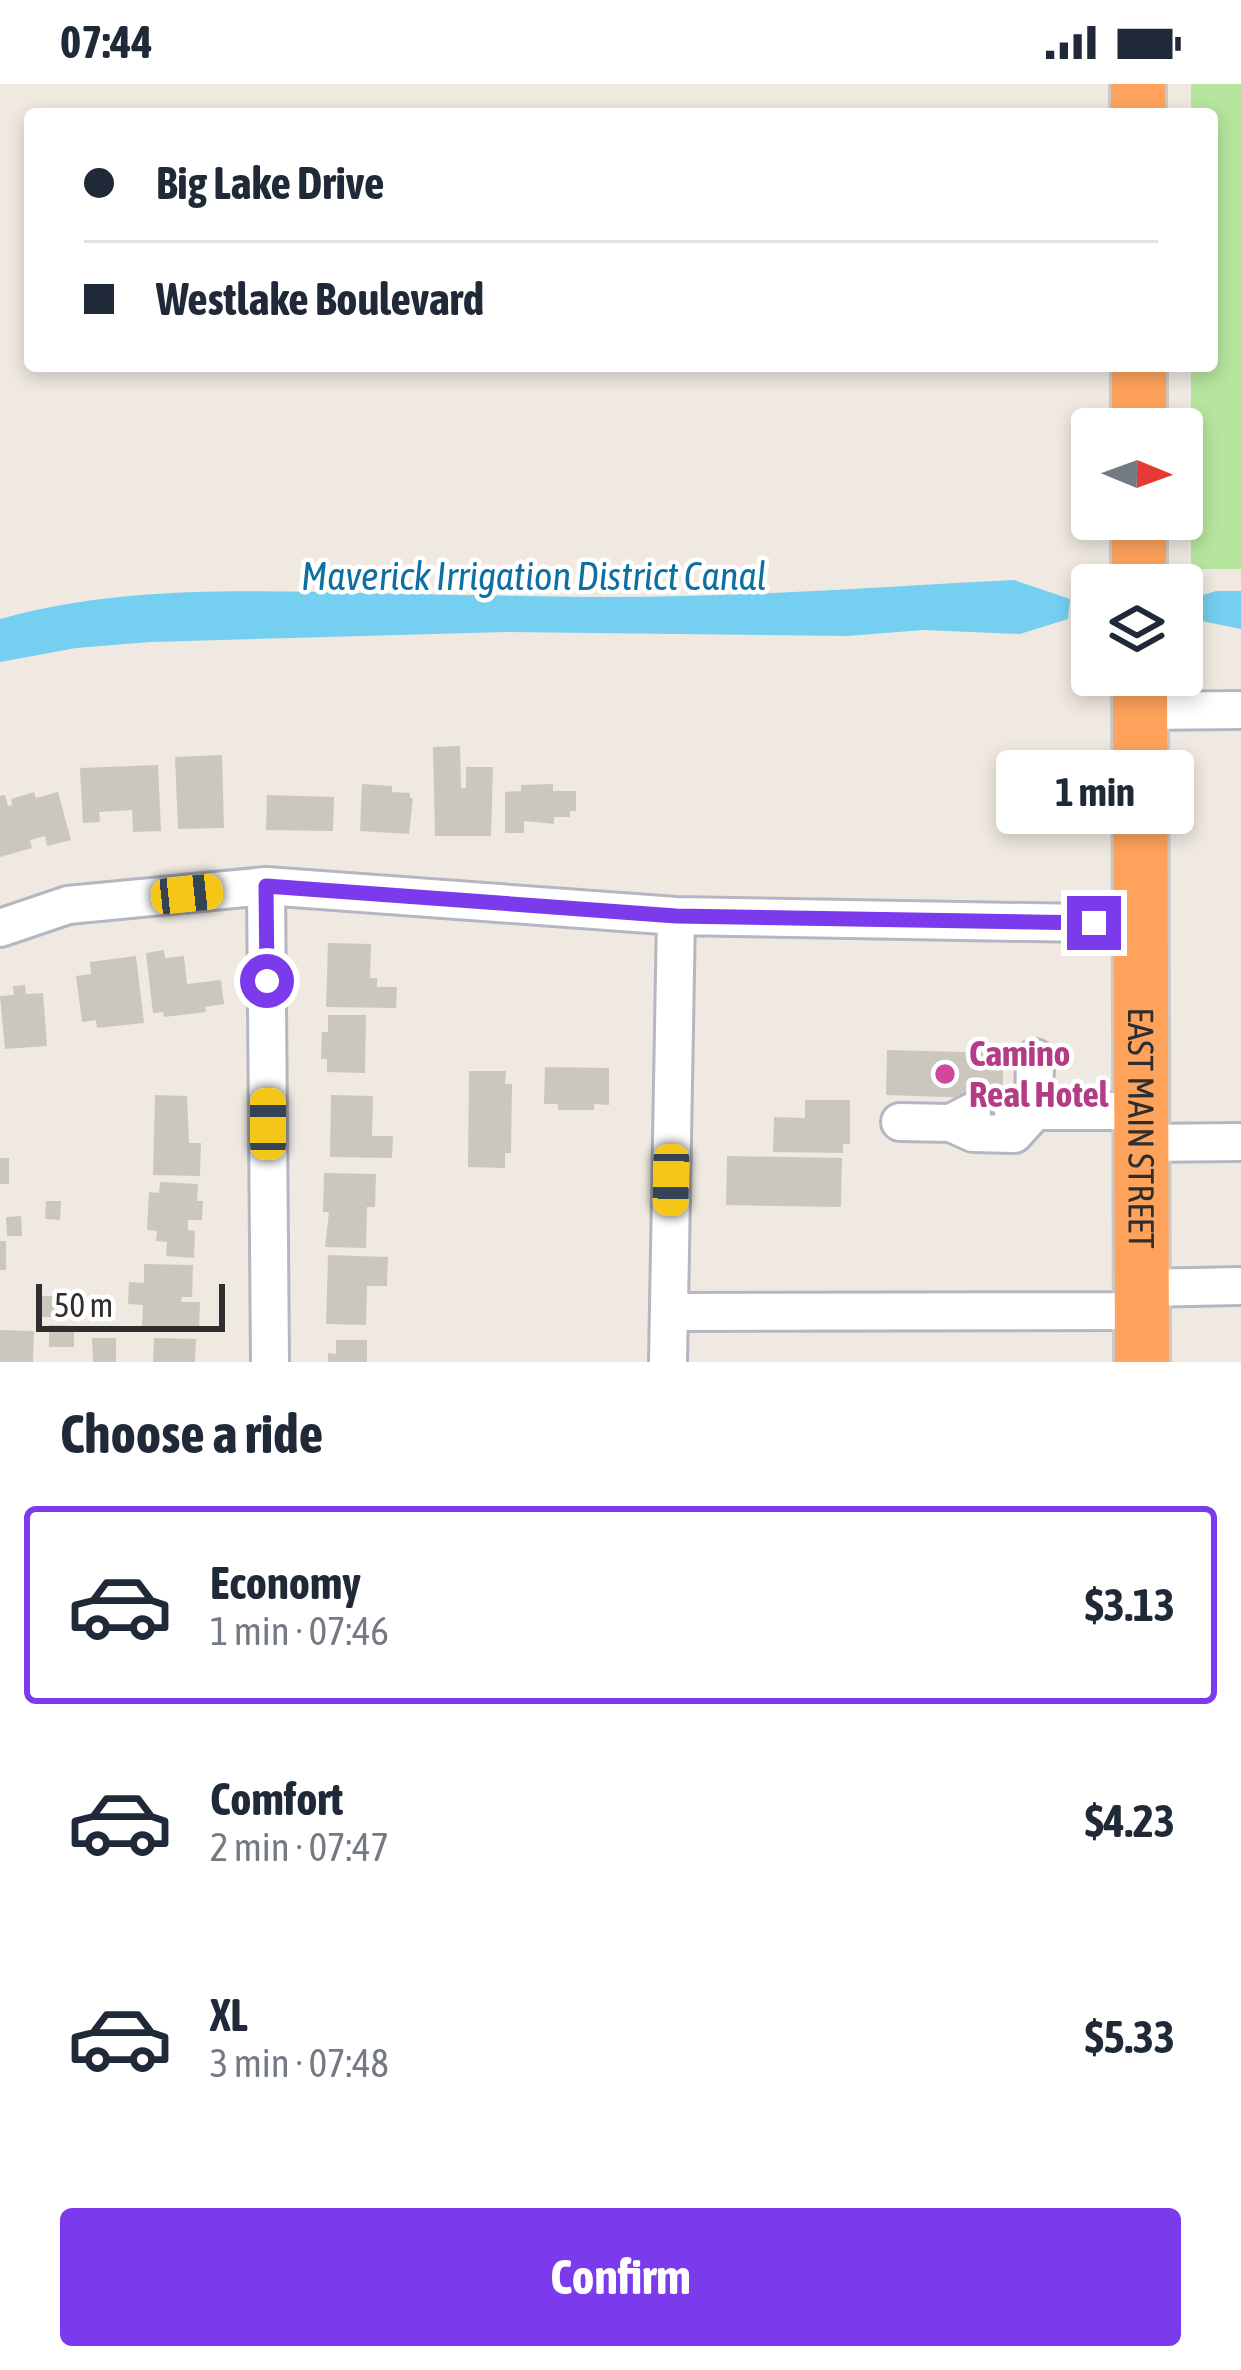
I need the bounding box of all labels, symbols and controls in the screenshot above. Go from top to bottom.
text: 07:44 [60,16,153,68]
text: Big Lake Drive [156,157,384,209]
text: Westlake Boulevard [156,273,484,325]
north arrow [1071,408,1203,540]
map controls [1071,408,1203,696]
water label: Maverick Irrigation District Canal [301,554,767,598]
button: layers [1071,564,1203,696]
callout: 1 min [995,749,1193,833]
text: 1 min [1055,770,1135,814]
car [149,872,225,916]
route end [1067,896,1121,950]
route start [240,954,294,1008]
street label: EAST MAIN STREET [1120,1007,1163,1249]
place label: Camino Real Hotel [969,1032,1109,1115]
marker: Camino Real Hotel [932,1061,958,1087]
car [250,1088,286,1160]
car [652,1144,690,1216]
scale bar [36,1278,225,1331]
text: 50 m [54,1286,113,1324]
text: Choose a ride [60,1403,323,1464]
icon: car [66,1551,174,1659]
text: Economy [210,1557,361,1609]
text: $3.13 [1085,1579,1175,1631]
text: 1 min · 07:46 [210,1609,389,1653]
icon: car [66,1767,174,1875]
text: Comfort [210,1773,343,1825]
text: $4.23 [1085,1795,1175,1847]
text: 2 min · 07:47 [210,1825,389,1869]
icon: car [66,1983,174,2091]
text: XL [210,1989,248,2041]
text: $5.33 [1085,2011,1175,2063]
text: 3 min · 07:48 [210,2041,389,2085]
button: Confirm [60,2208,1181,2346]

